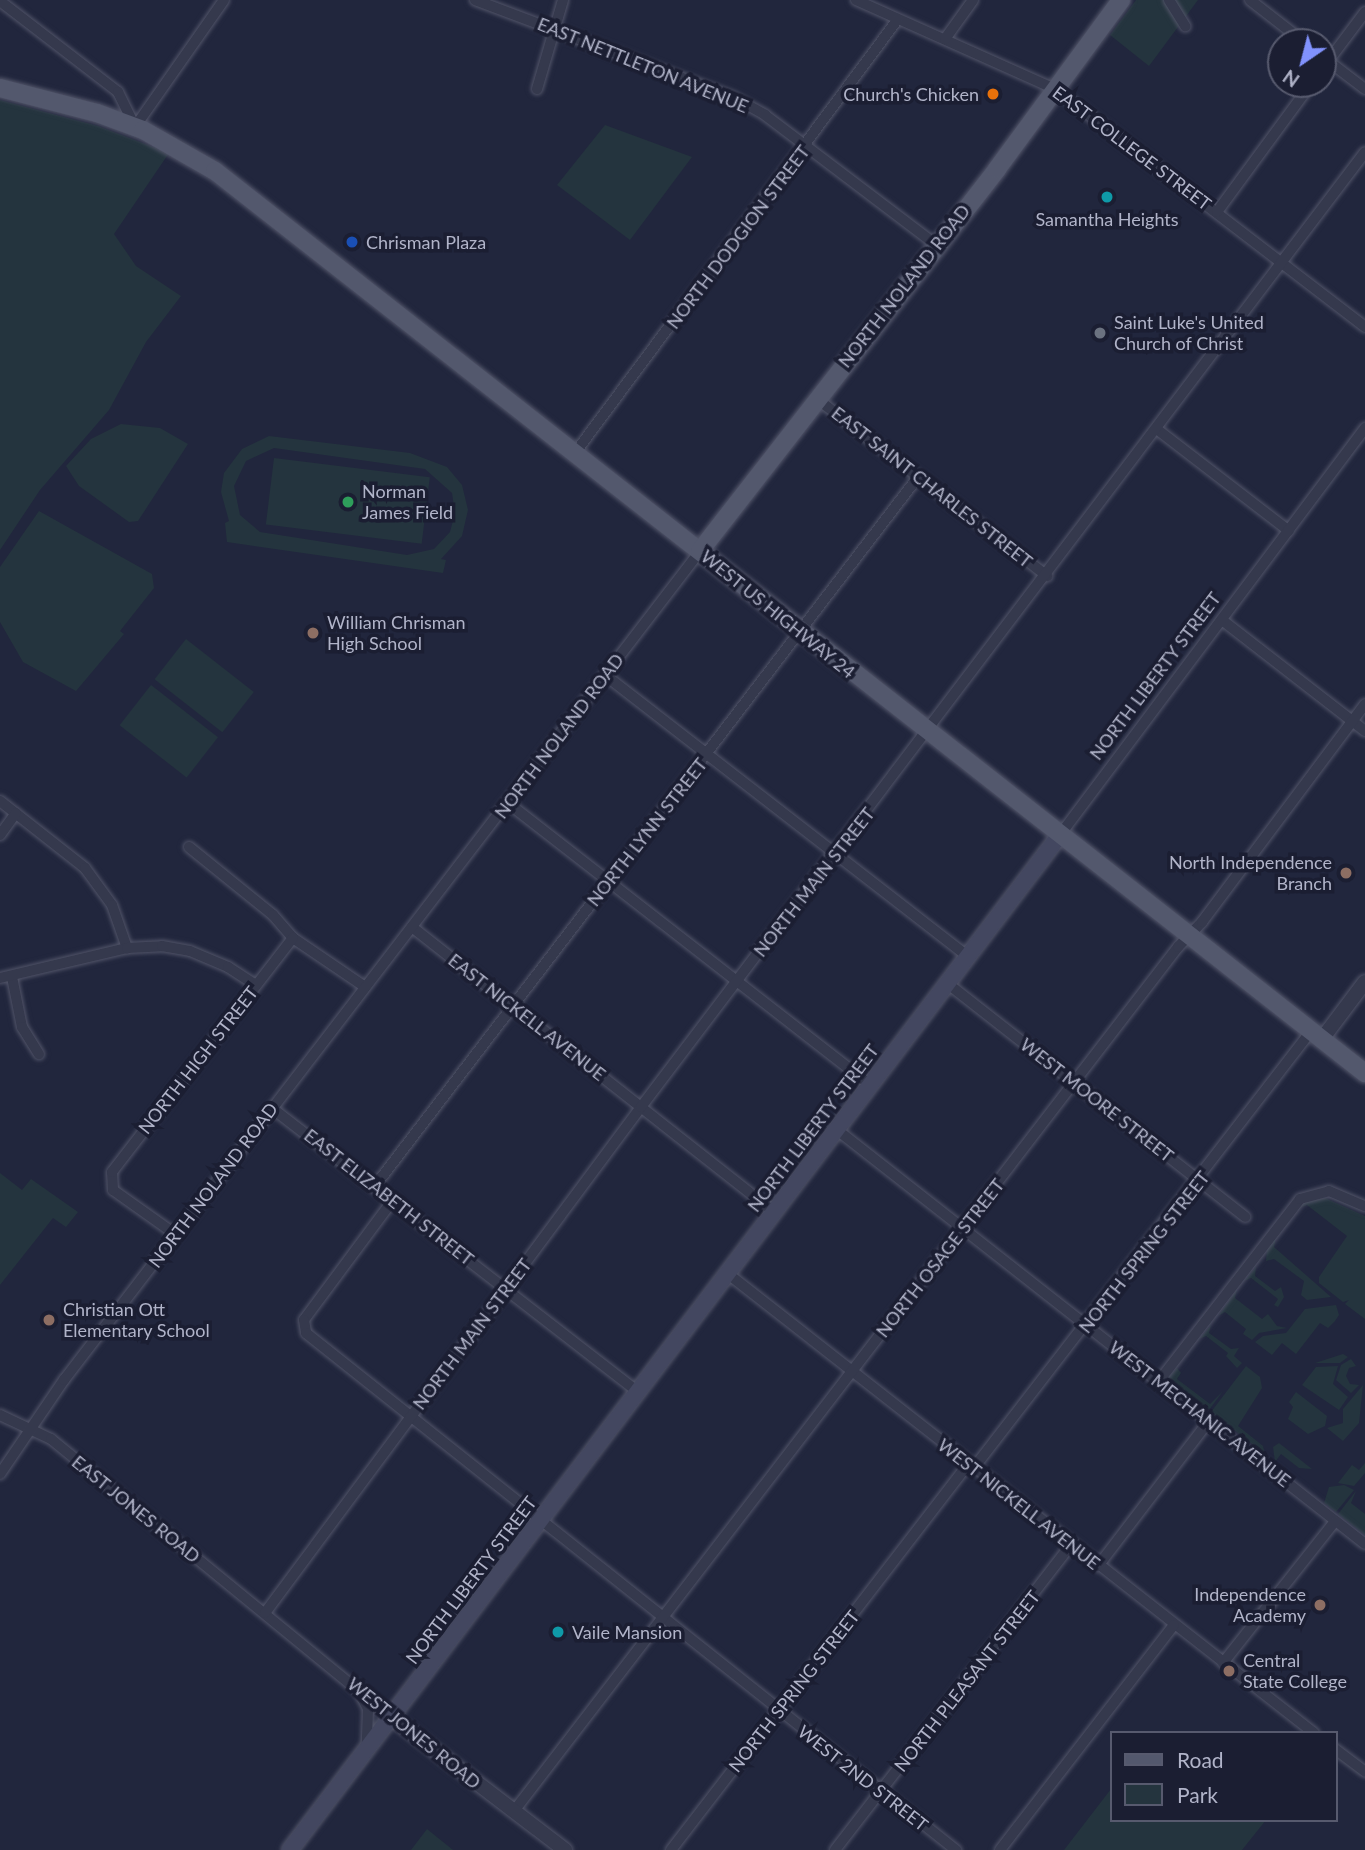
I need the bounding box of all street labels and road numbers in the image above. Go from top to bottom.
street label: EAST NETTLETON AVENUE [534,13,752,117]
street label: EAST COLLEGE STREET [1048,81,1216,215]
street label: NORTH DODGION STREET [662,141,814,333]
street label: NORTH NOLAND ROAD [834,200,974,372]
street label: EAST SAINT CHARLES STREET [827,402,1037,572]
street label: WEST US HIGHWAY 24 [696,545,860,683]
street label: NORTH LIBERTY STREET [1085,588,1225,764]
street label: NORTH NOLAND ROAD [490,649,628,823]
street label: NORTH LYNN STREET [582,754,712,910]
street label: NORTH MAIN STREET [749,803,879,961]
street label: EAST NICKELL AVENUE [444,948,610,1086]
street label: NORTH HIGH STREET [134,982,262,1138]
street label: WEST MOORE STREET [1016,1033,1178,1167]
street label: NORTH LIBERTY STREET [743,1040,883,1216]
street label: NORTH NOLAND ROAD [144,1098,282,1272]
street label: EAST ELIZABETH STREET [300,1124,478,1270]
street label: NORTH SPRING STREET [1074,1167,1214,1337]
street label: NORTH OSAGE STREET [871,1175,1009,1341]
street label: NORTH MAIN STREET [408,1254,536,1414]
street label: WEST MECHANIC AVENUE [1105,1336,1295,1492]
street label: WEST NICKELL AVENUE [933,1433,1105,1575]
street label: EAST JONES ROAD [67,1451,205,1567]
street label: NORTH LIBERTY STREET [401,1492,541,1668]
street label: NORTH PLEASANT STREET [889,1586,1045,1776]
street label: NORTH SPRING STREET [724,1606,864,1776]
street label: WEST JONES ROAD [343,1672,485,1794]
street label: WEST 2ND STREET [793,1720,933,1836]

